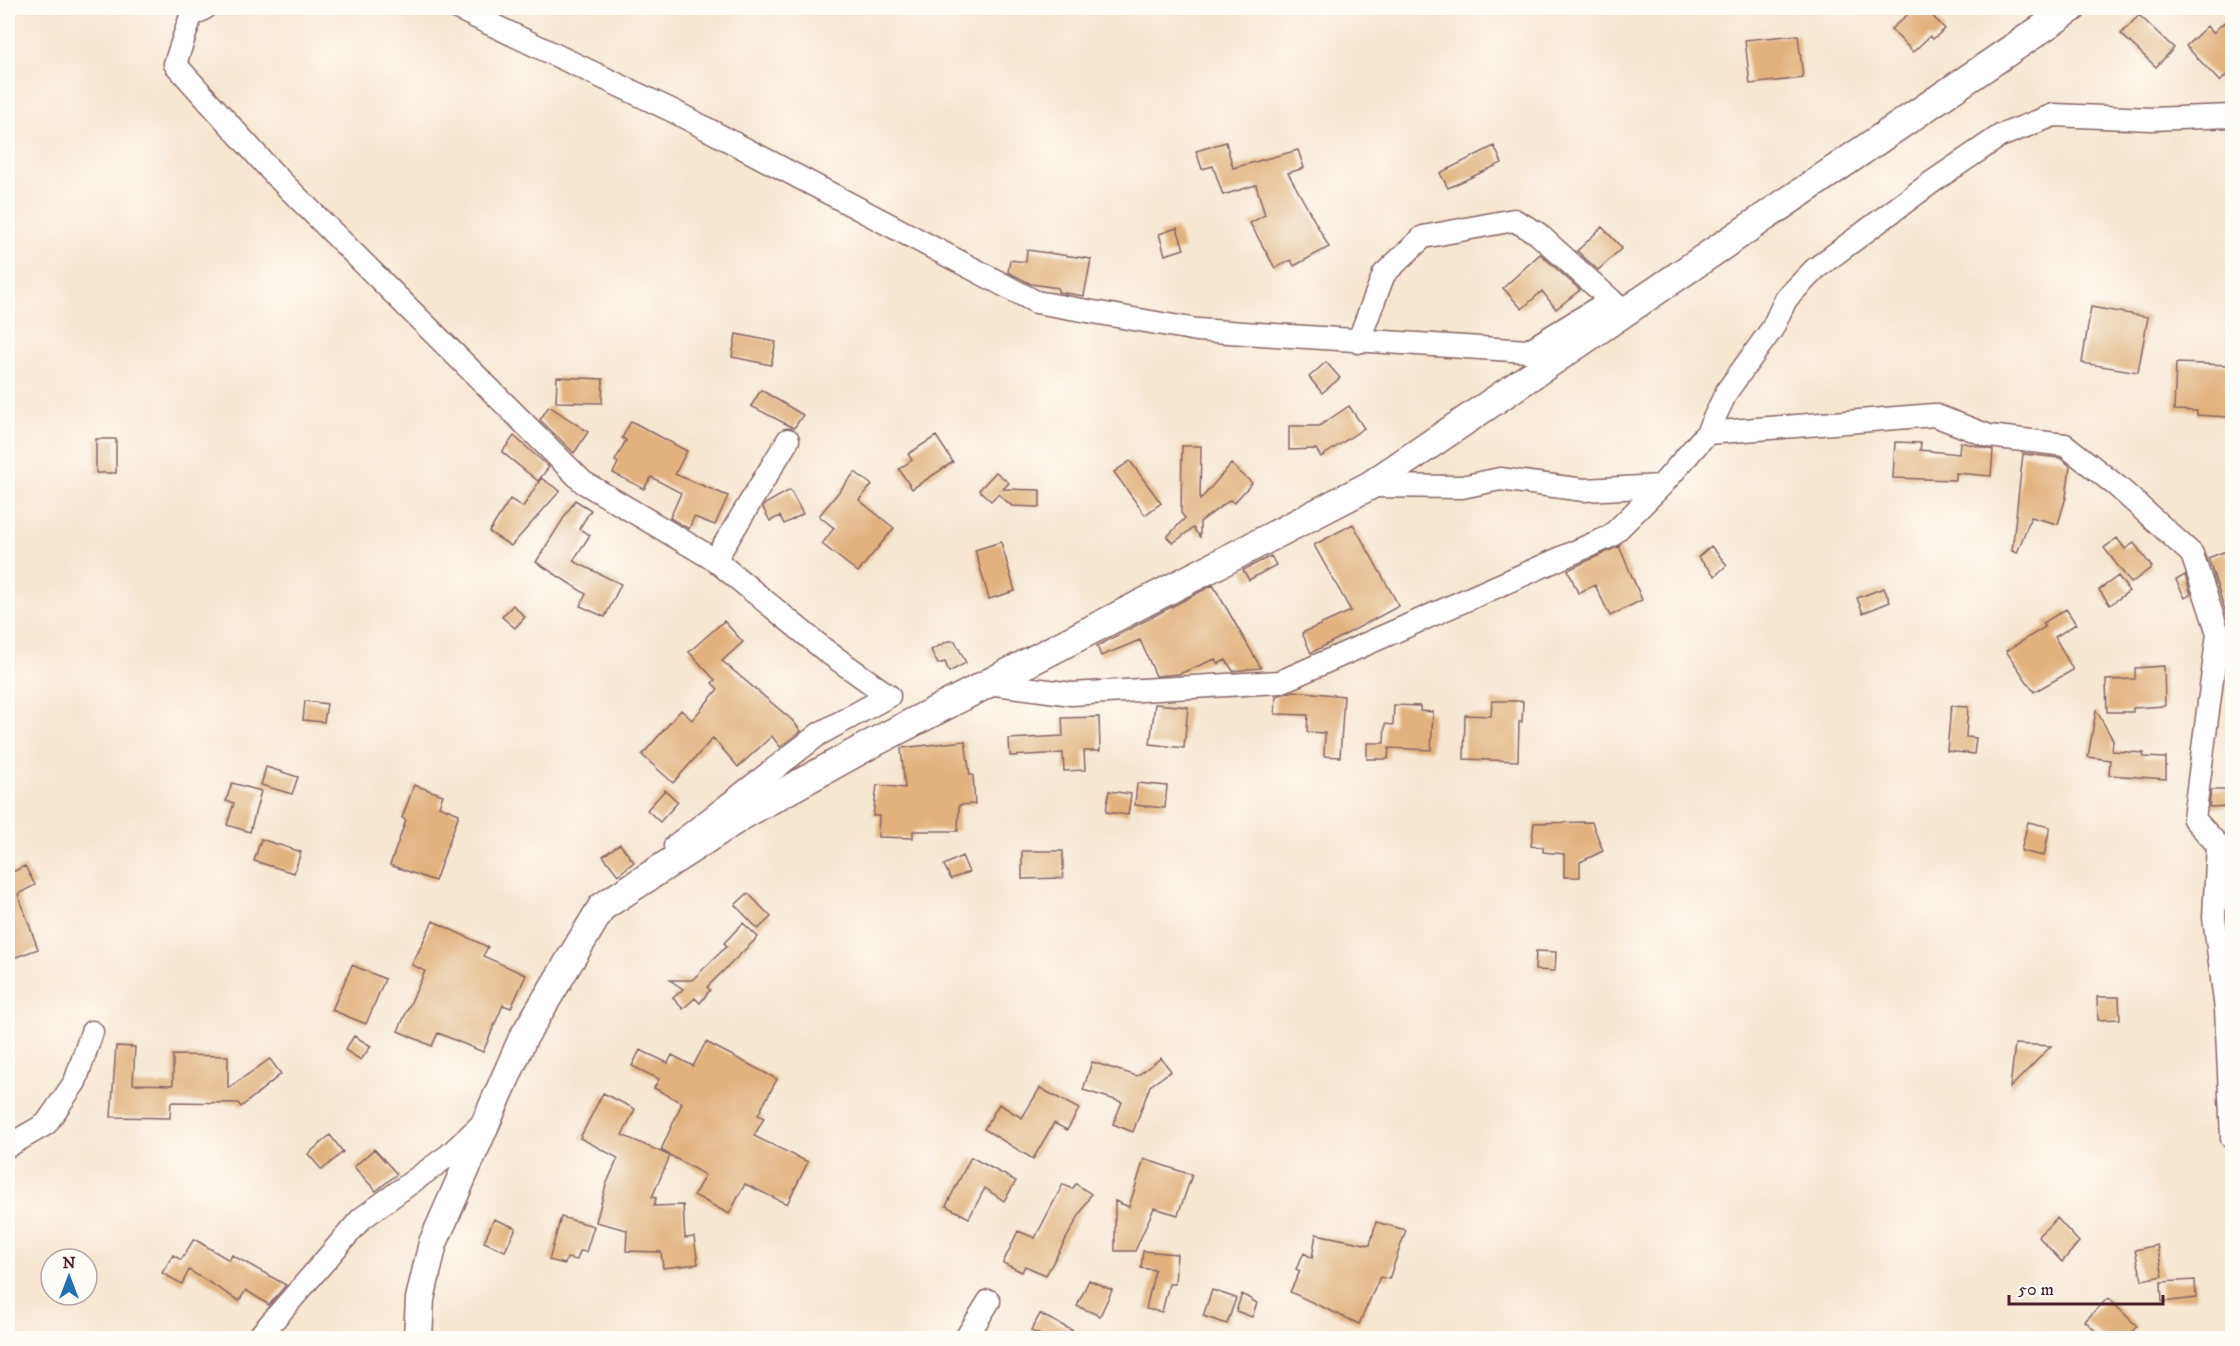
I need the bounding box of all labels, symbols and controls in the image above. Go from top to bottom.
north arrow [39,1247,99,1307]
text: N [62,1253,76,1273]
scale bar [2009,1268,2164,1306]
text: 50 m [2018,1279,2054,1301]

